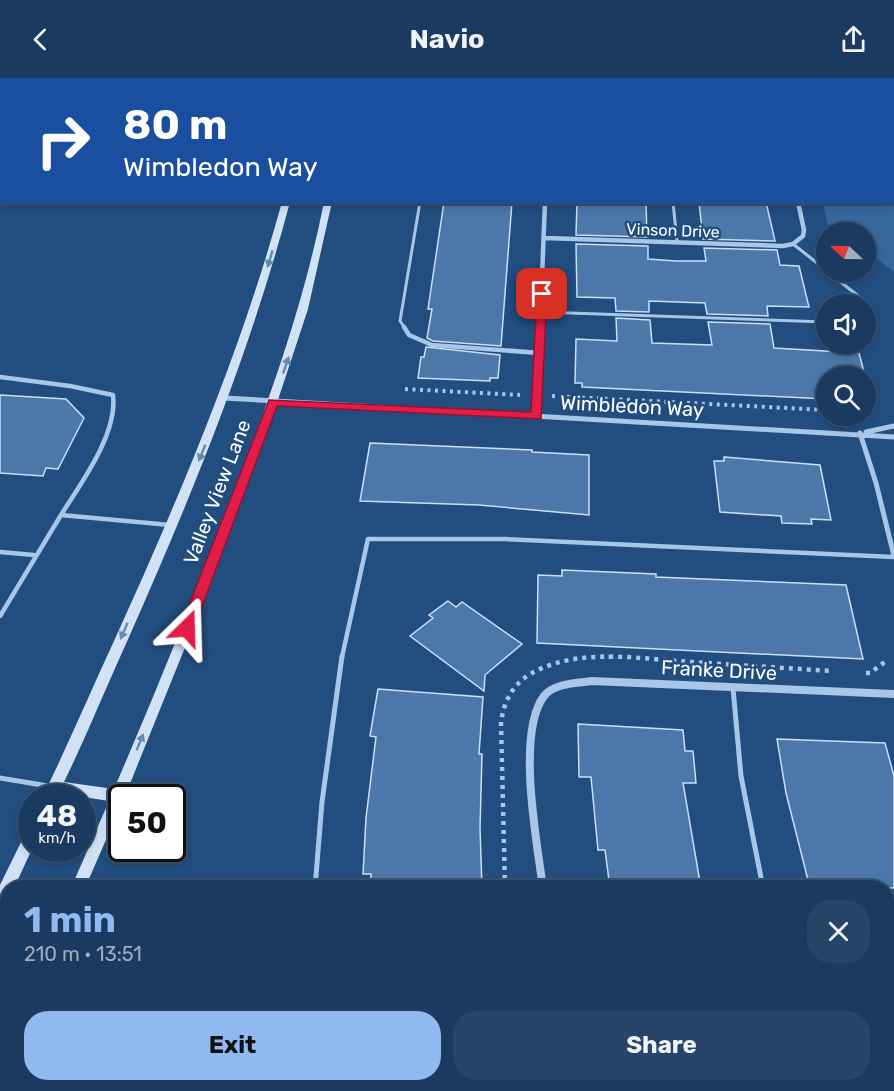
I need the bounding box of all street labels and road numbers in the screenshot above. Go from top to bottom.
street label: Vinson Drive [626,219,720,242]
street label: Wimbledon Way [559,390,705,422]
street label: Valley View Lane [178,416,256,568]
street label: Franke Drive [660,655,778,685]

